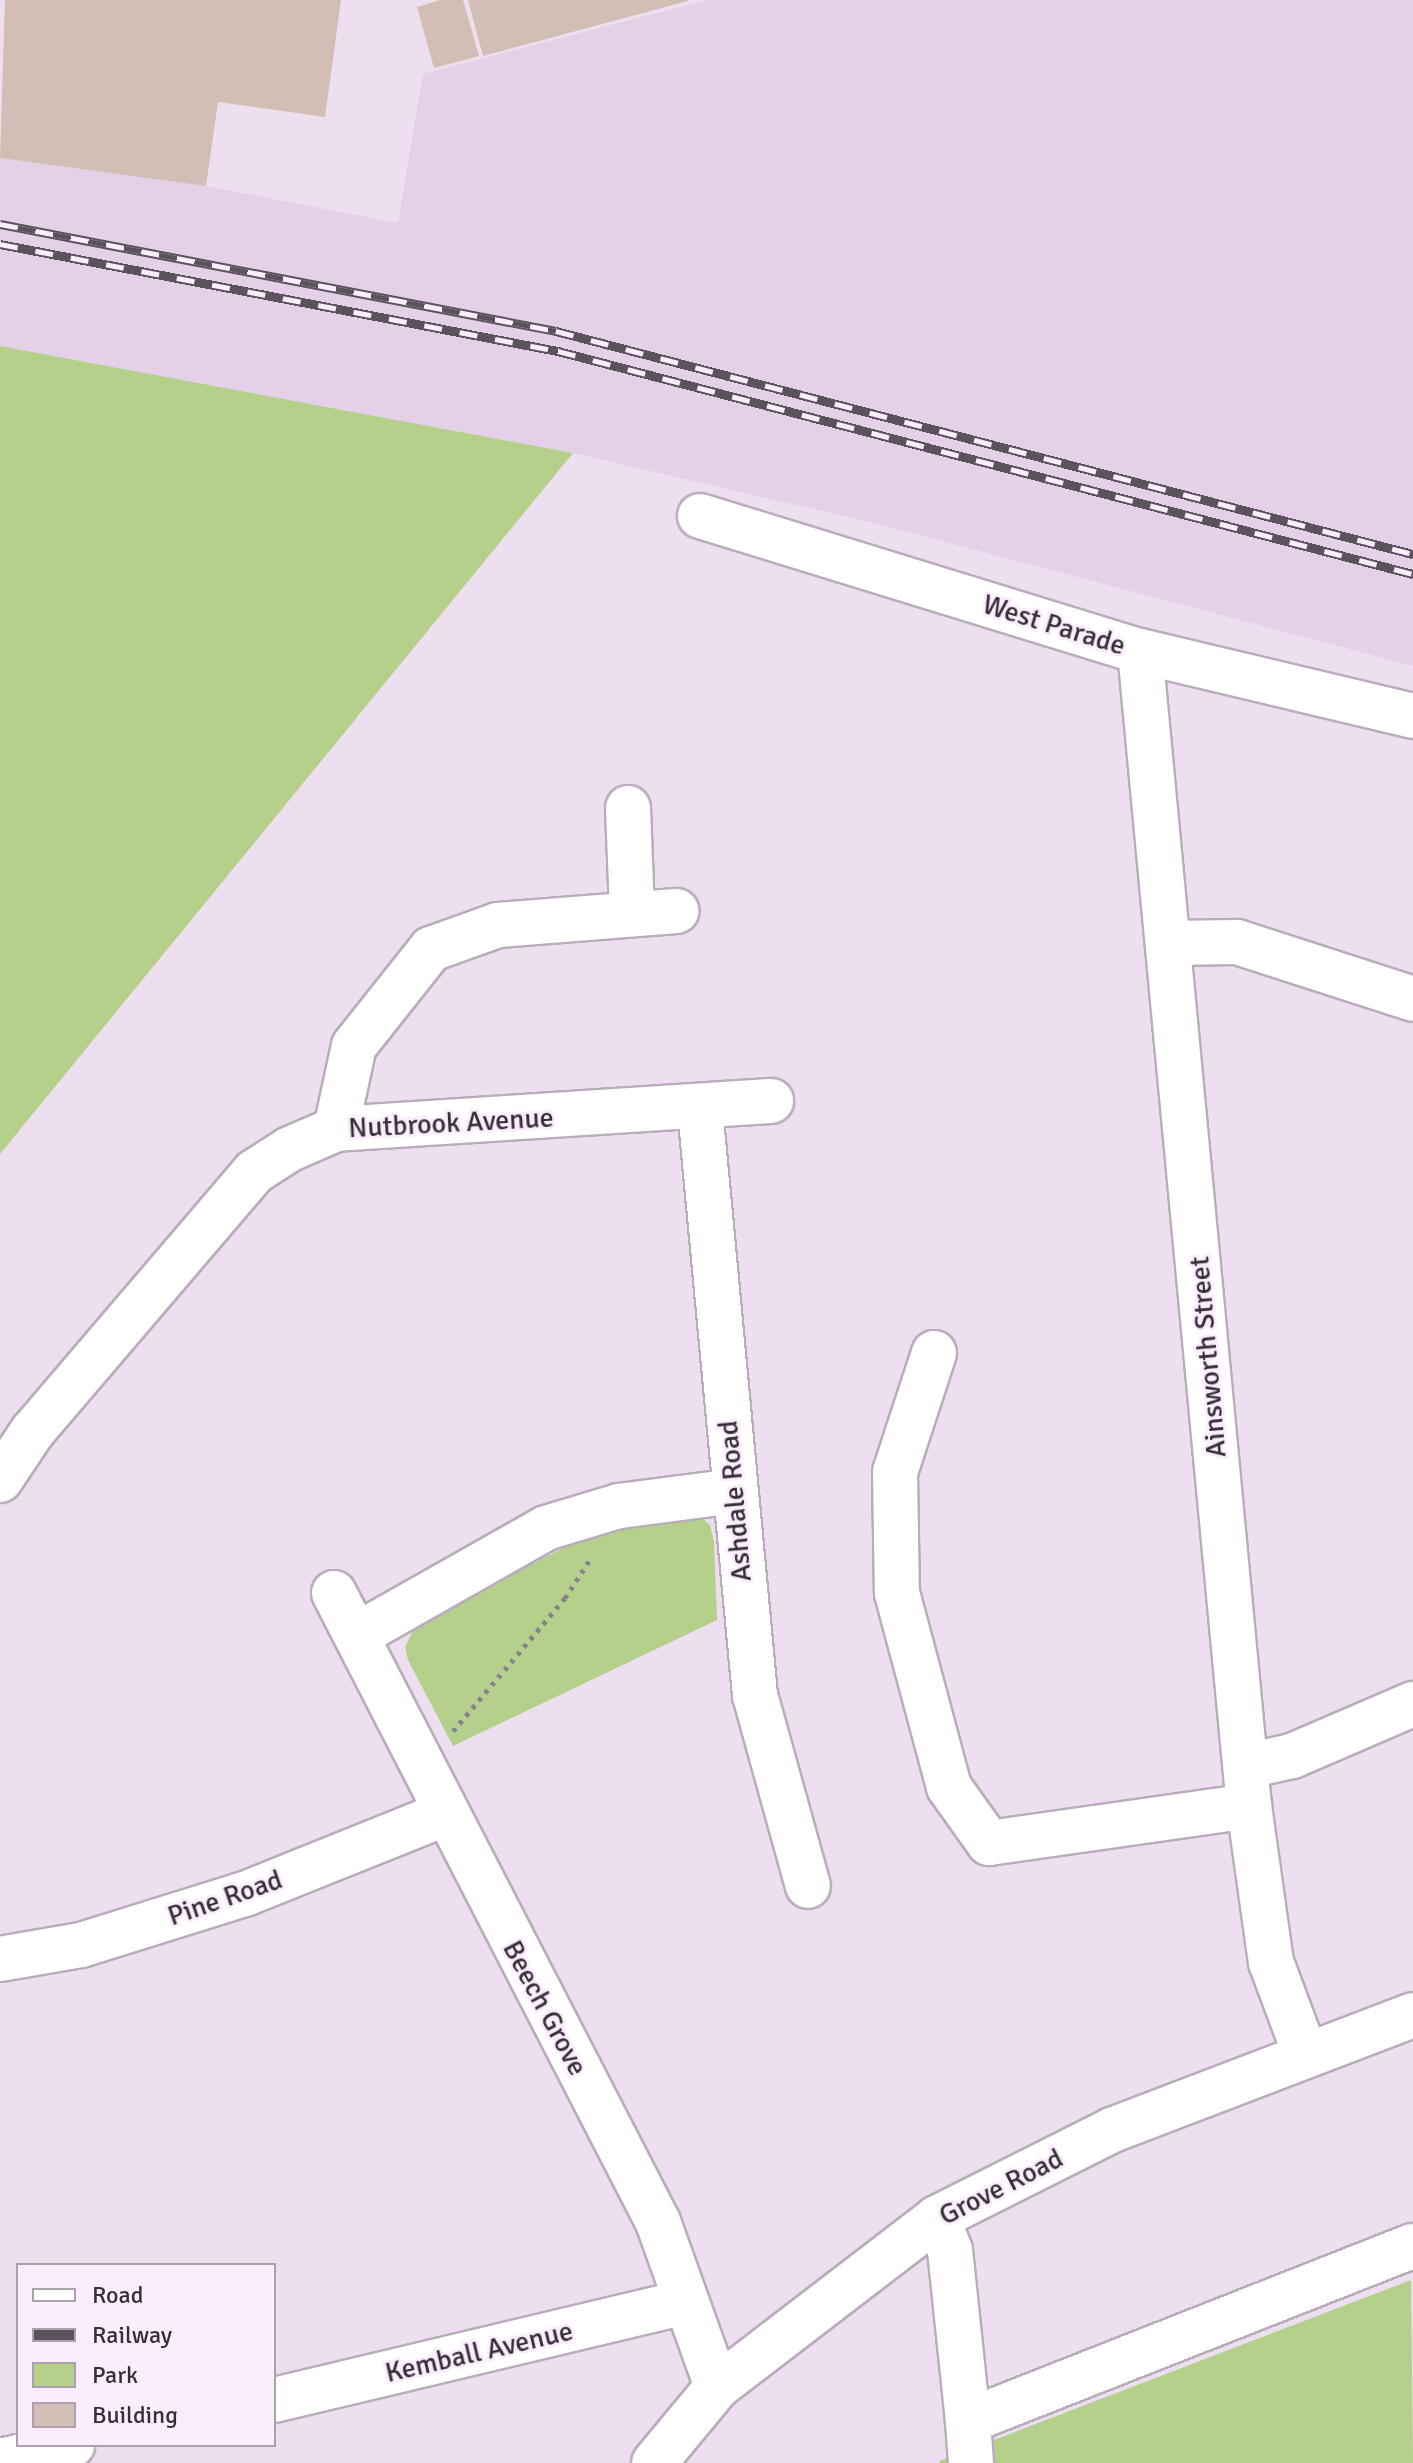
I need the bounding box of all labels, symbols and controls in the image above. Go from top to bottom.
street label: West Parade [979,587,1129,663]
street label: Nutbrook Avenue [347,1101,555,1145]
street label: Ainsworth Street [1182,1255,1234,1459]
street label: Ashdale Road [711,1419,759,1583]
street label: Pine Road [163,1863,287,1933]
street label: Beech Grove [495,1935,595,2081]
street label: Grove Road [933,2141,1069,2233]
legend [16,2263,276,2447]
text: Road [92,2280,143,2310]
street label: Kemball Avenue [382,2314,576,2390]
text: Railway [92,2320,172,2350]
text: Park [92,2360,138,2390]
text: Building [92,2400,178,2430]

